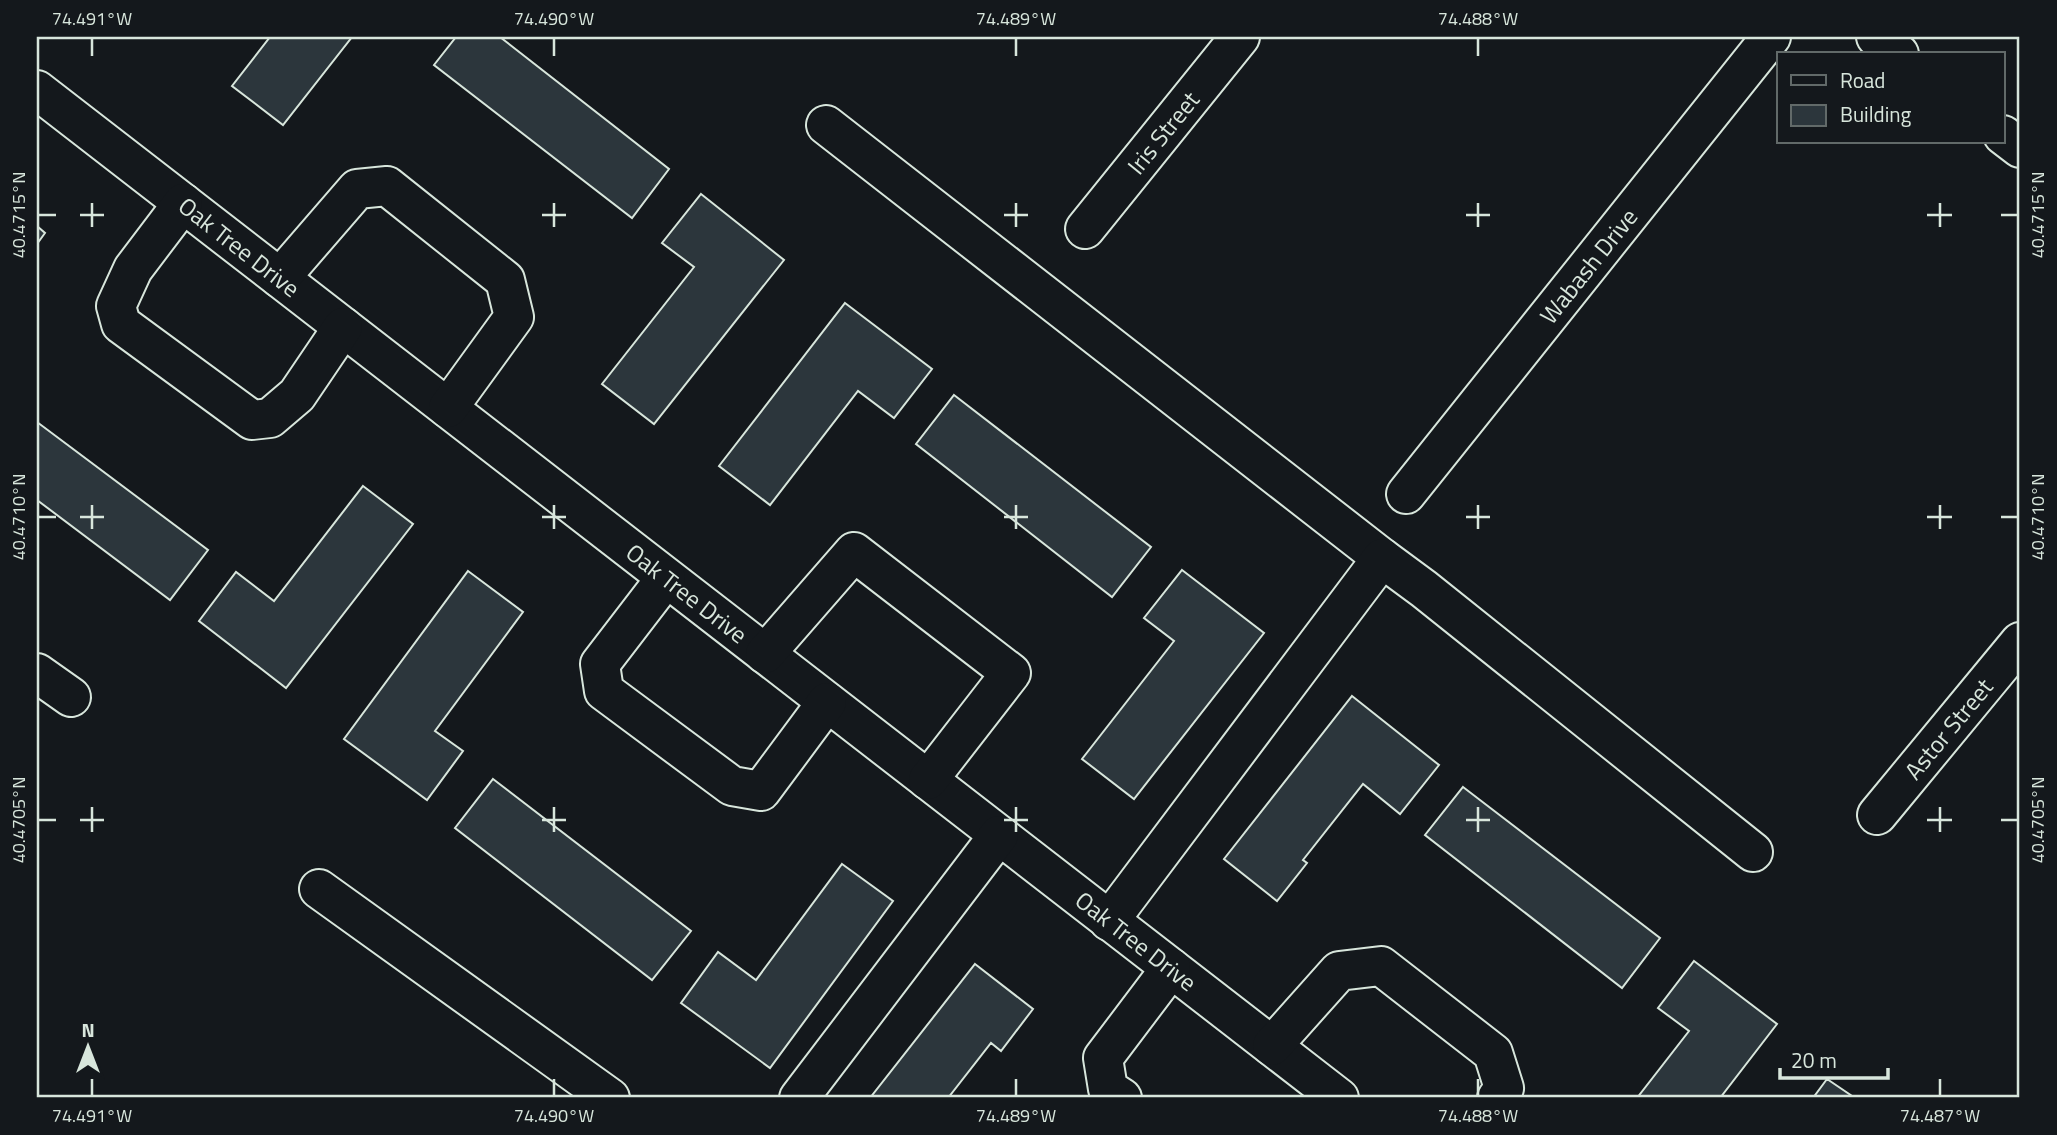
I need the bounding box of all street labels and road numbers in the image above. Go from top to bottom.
street label: Iris Street [1118,83,1208,182]
street label: Oak Tree Drive [171,188,308,305]
street label: Wabash Drive [1531,200,1646,332]
street label: Oak Tree Drive [618,534,755,652]
street label: Astor Street [1896,670,2001,787]
street label: Oak Tree Drive [1068,882,1205,1000]

